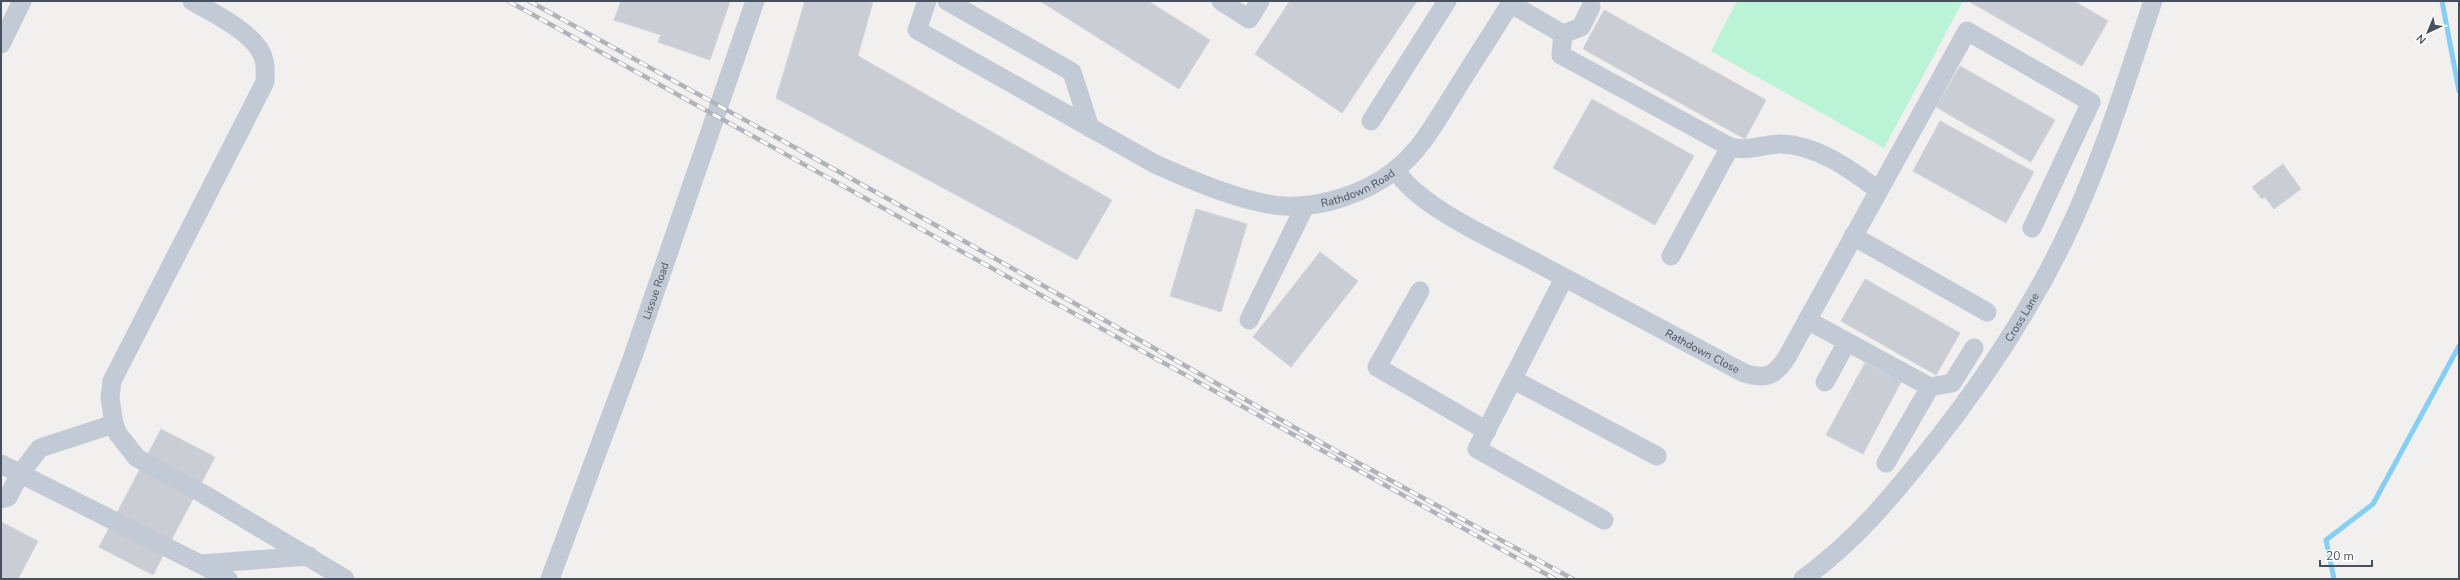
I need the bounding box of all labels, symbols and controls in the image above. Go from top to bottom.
north arrow [2408,12,2448,52]
text: N [2413,31,2430,47]
street label: Rathdown Road [1319,166,1398,211]
street label: Lissue Road [639,260,673,321]
street label: Cross Lane [2002,290,2043,345]
street label: Rathdown Close [1662,326,1742,377]
scale bar [2320,542,2372,568]
text: 20 m [2326,548,2354,564]

